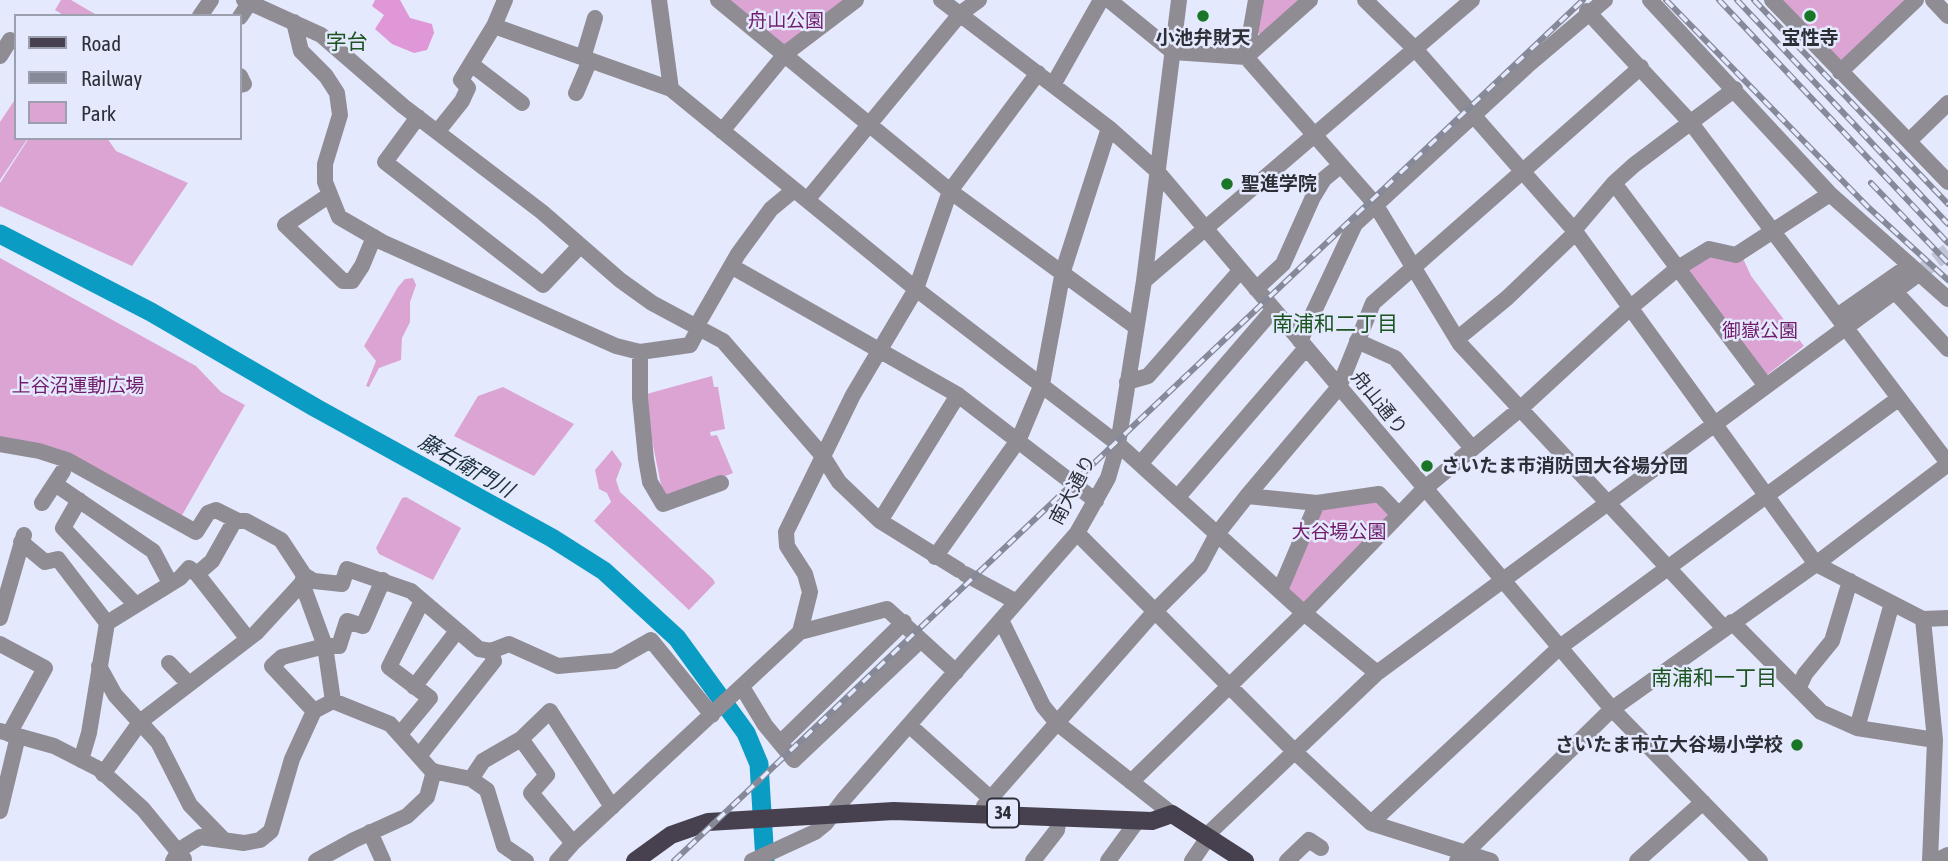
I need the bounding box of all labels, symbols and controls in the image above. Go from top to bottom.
marker: 小池弁財天 [1195,8,1211,24]
marker: 宝性寺 [1802,8,1818,24]
park label: 舟山公園 [748,10,824,32]
legend [14,14,242,140]
place label: 小池弁財天 [1156,27,1250,49]
place label: 宝性寺 [1782,27,1838,49]
district label: 字台 [326,29,368,55]
text: Road [81,31,121,55]
text: Railway [81,66,142,90]
text: Park [81,101,116,125]
place label: 聖進学院 [1241,173,1317,195]
marker: 聖進学院 [1219,176,1235,192]
district label: 南浦和二丁目 [1272,311,1398,337]
park label: 御嶽公園 [1722,320,1798,342]
street label: 舟山通り [1346,366,1412,440]
park label: 上谷沼運動広場 [12,375,144,397]
water label: 藤右衛門川 [414,429,518,503]
street label: 南大通り [1045,451,1101,529]
place label: さいたま市消防団大谷場分団 [1441,455,1688,477]
marker: さいたま市消防団大谷場分団 [1419,458,1435,474]
park label: 大谷場公園 [1292,521,1386,543]
district label: 南浦和一丁目 [1651,665,1777,691]
place label: さいたま市立大谷場小学校 [1555,734,1783,756]
marker: さいたま市立大谷場小学校 [1789,737,1805,753]
road number: 34 [987,798,1019,828]

